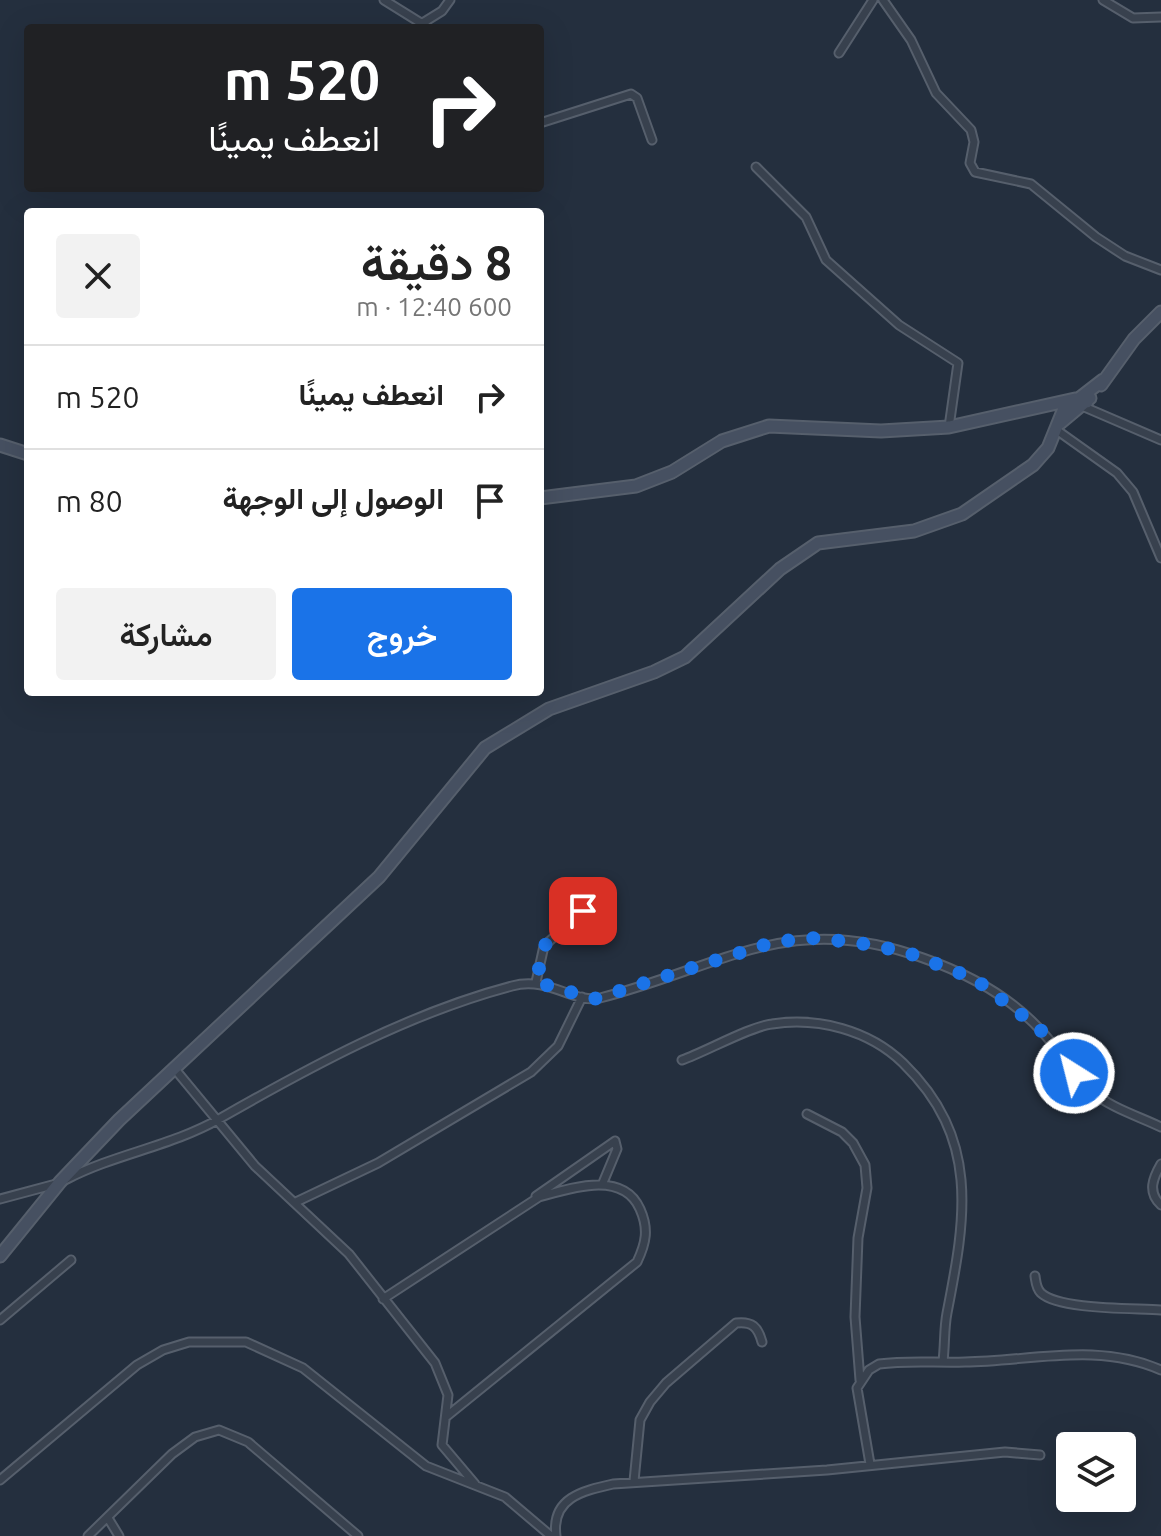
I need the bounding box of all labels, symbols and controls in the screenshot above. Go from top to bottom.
text: 520 m [224,48,380,111]
icon: right [408,56,512,160]
text: انعطف يمينًا [208,117,380,158]
button: close [56,234,140,318]
text: 8 دقيقة [361,235,512,289]
text: 600 m · 12:40 [356,292,512,321]
icon: right [468,375,512,419]
text: انعطف يمينًا [299,377,444,411]
text: 520 m [56,380,140,414]
icon: arrive [468,479,512,523]
text: الوصول إلى الوجهة [222,481,444,515]
text: 80 m [56,484,123,518]
button: مشاركة [56,588,276,680]
button: خروج [292,588,512,680]
pin [549,877,617,945]
icon: arrive [561,889,605,933]
position arrow [1032,1031,1116,1115]
map controls [1056,1432,1136,1512]
button: layers [1056,1432,1136,1512]

